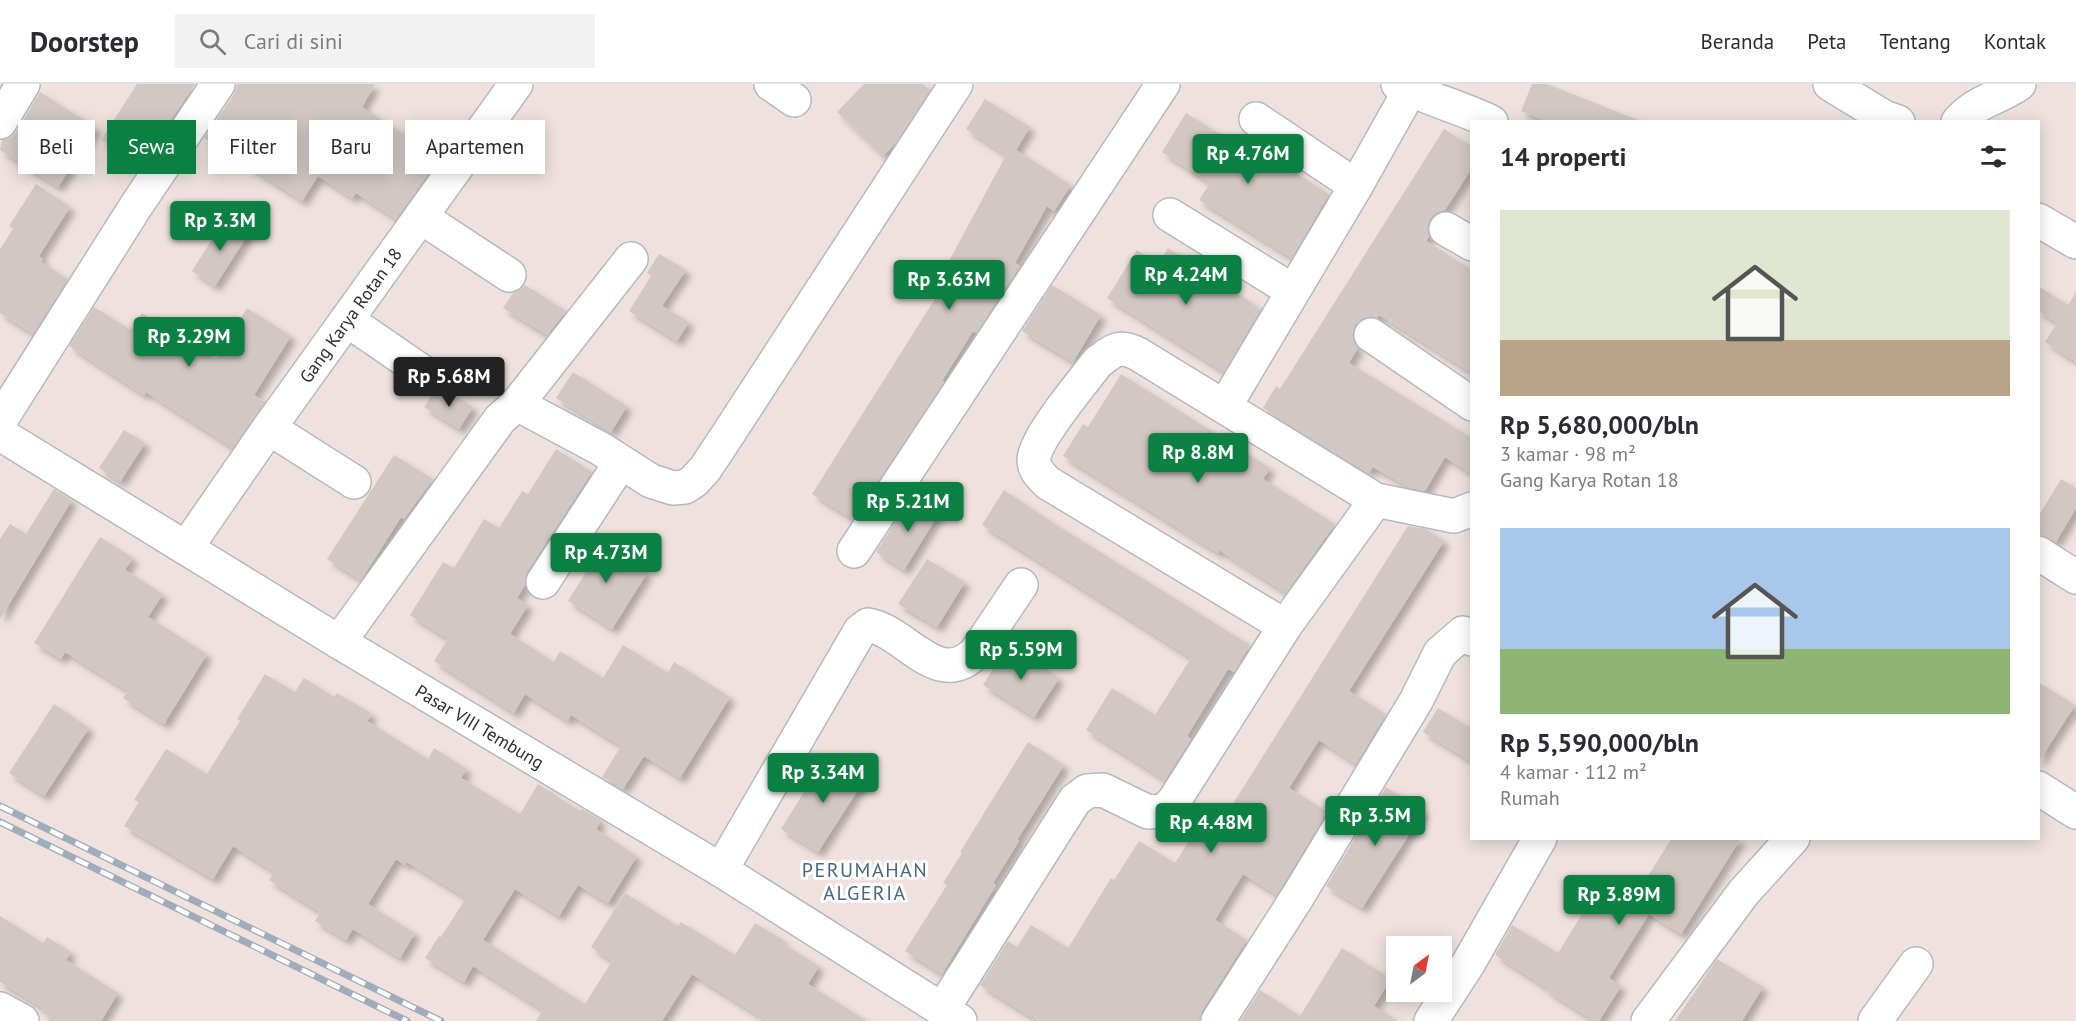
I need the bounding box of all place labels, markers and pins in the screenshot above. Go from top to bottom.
pin: Rp 4.76M [1186,134,1310,185]
pin: Rp 3.3M [165,201,275,252]
pin: Rp 4.24M [1124,255,1248,306]
pin: Rp 3.63M [887,260,1011,311]
pin: Rp 3.29M [127,317,251,368]
pin: Rp 5.68M [387,357,511,408]
pin: Rp 8.8M [1143,433,1253,484]
pin: Rp 5.21M [846,482,970,533]
pin: Rp 4.73M [544,533,668,584]
pin: Rp 5.59M [959,630,1083,681]
pin: Rp 3.34M [761,753,885,804]
pin: Rp 3.5M [1320,796,1430,847]
pin: Rp 4.48M [1149,803,1273,854]
pin: Rp 3.89M [1557,875,1681,926]

